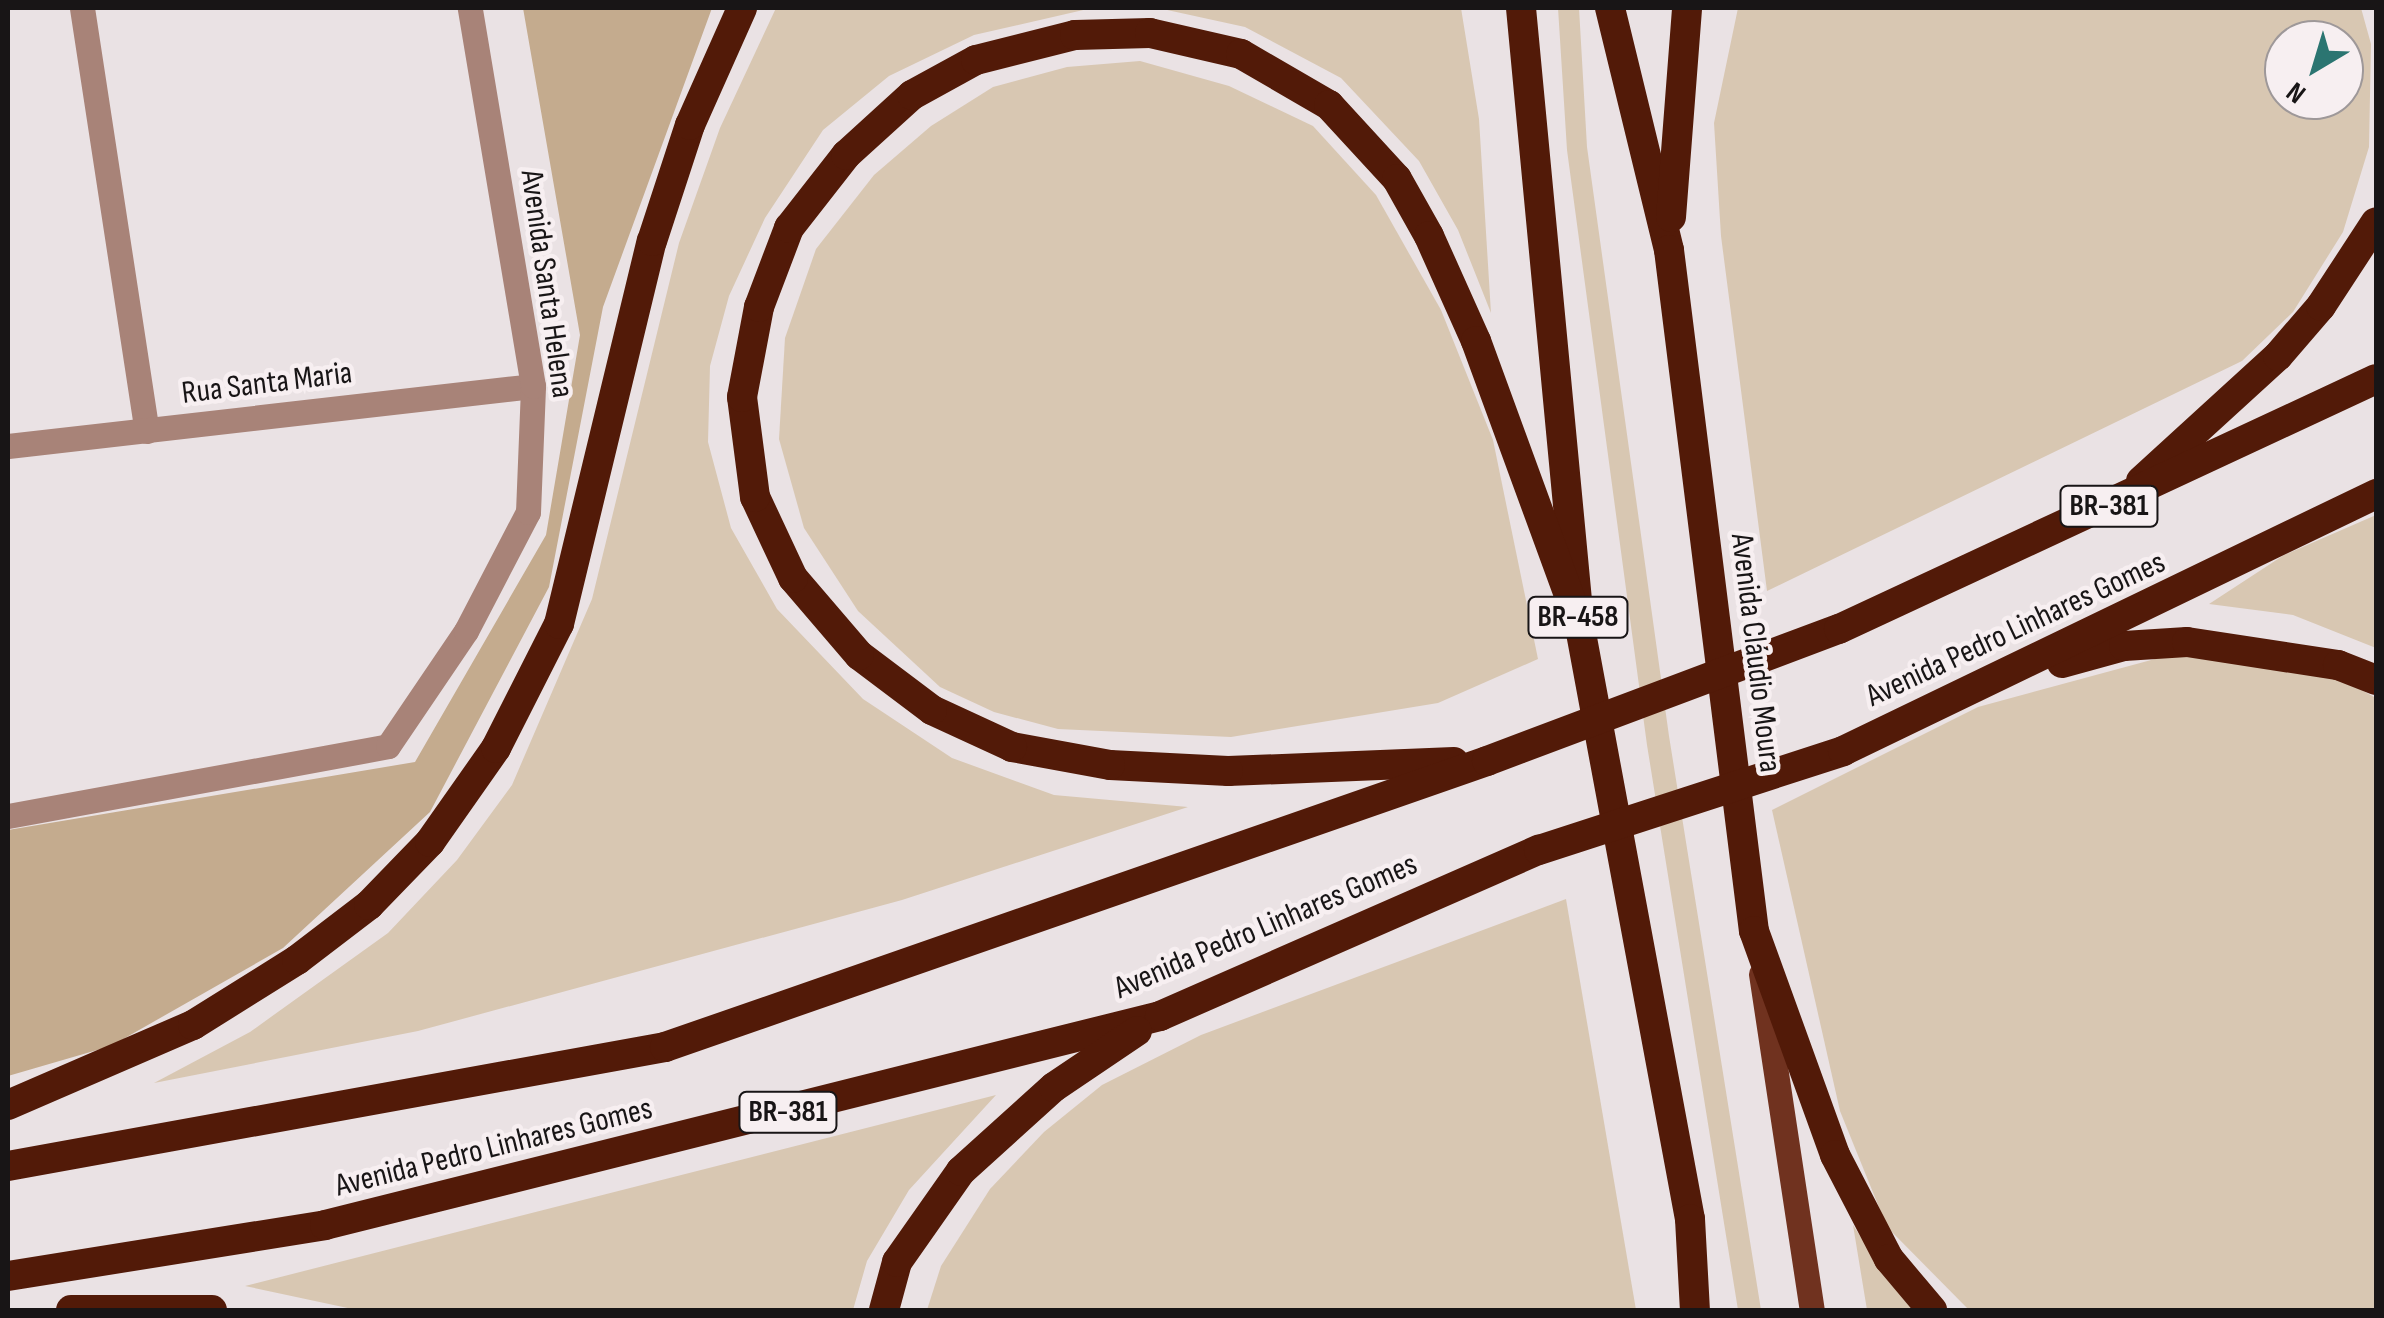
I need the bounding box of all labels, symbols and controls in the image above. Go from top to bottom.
north arrow [2264,20,2364,120]
text: N [2280,75,2313,110]
street label: Avenida Santa Helena [511,168,581,400]
street label: Rua Santa Maria [180,355,354,413]
road number: BR-381 [2059,481,2159,531]
street label: Avenida Cláudio Moura [1721,531,1789,775]
street label: Avenida Pedro Linhares Gomes [1860,544,2172,716]
road number: BR-458 [1526,592,1630,642]
street label: Avenida Pedro Linhares Gomes [1109,846,1423,1008]
road number: BR-381 [738,1087,838,1137]
street label: Avenida Pedro Linhares Gomes [332,1090,656,1206]

